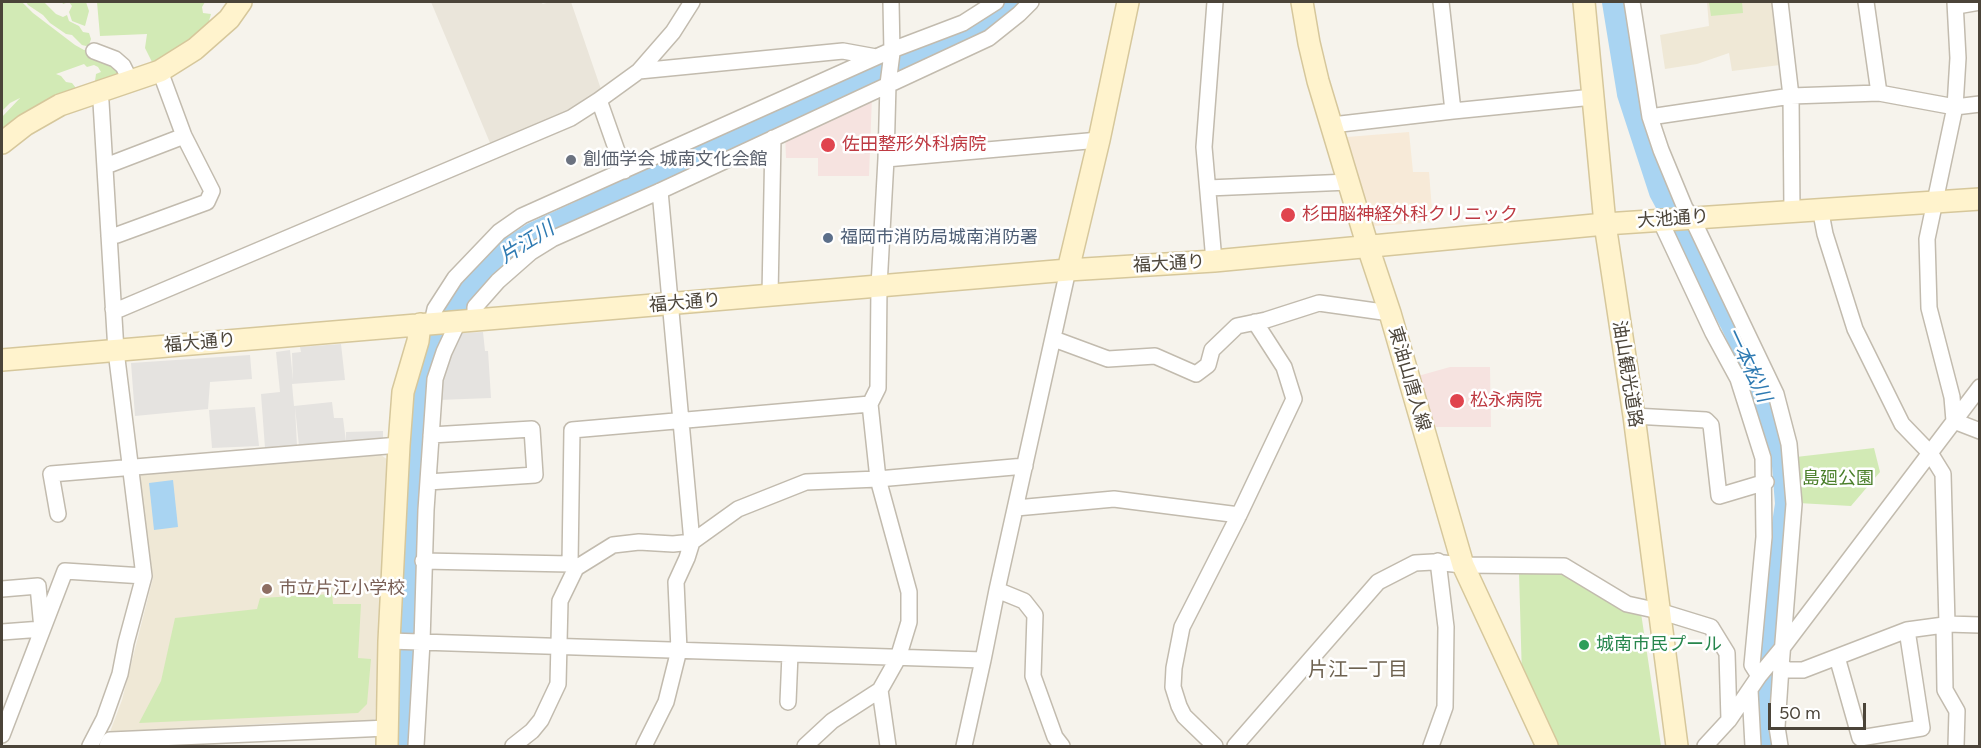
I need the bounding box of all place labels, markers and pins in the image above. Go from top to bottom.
place label: 佐田整形外科病院 [842,134,986,156]
marker: 佐田整形外科病院 [819,136,837,154]
place label: 創価学会 城南文化会館 [583,149,767,171]
marker: 創価学会 城南文化会館 [564,153,578,167]
place label: 杉田脳神経外科クリニック [1302,204,1518,226]
marker: 杉田脳神経外科クリニック [1279,206,1297,224]
place label: 福岡市消防局城南消防署 [840,227,1038,249]
marker: 福岡市消防局城南消防署 [821,231,835,245]
place label: 松永病院 [1470,390,1542,412]
marker: 松永病院 [1448,392,1466,410]
place label: 市立片江小学校 [279,578,405,600]
marker: 市立片江小学校 [260,582,274,596]
place label: 城南市民プール [1596,634,1722,656]
marker: 城南市民プール [1577,638,1591,652]

